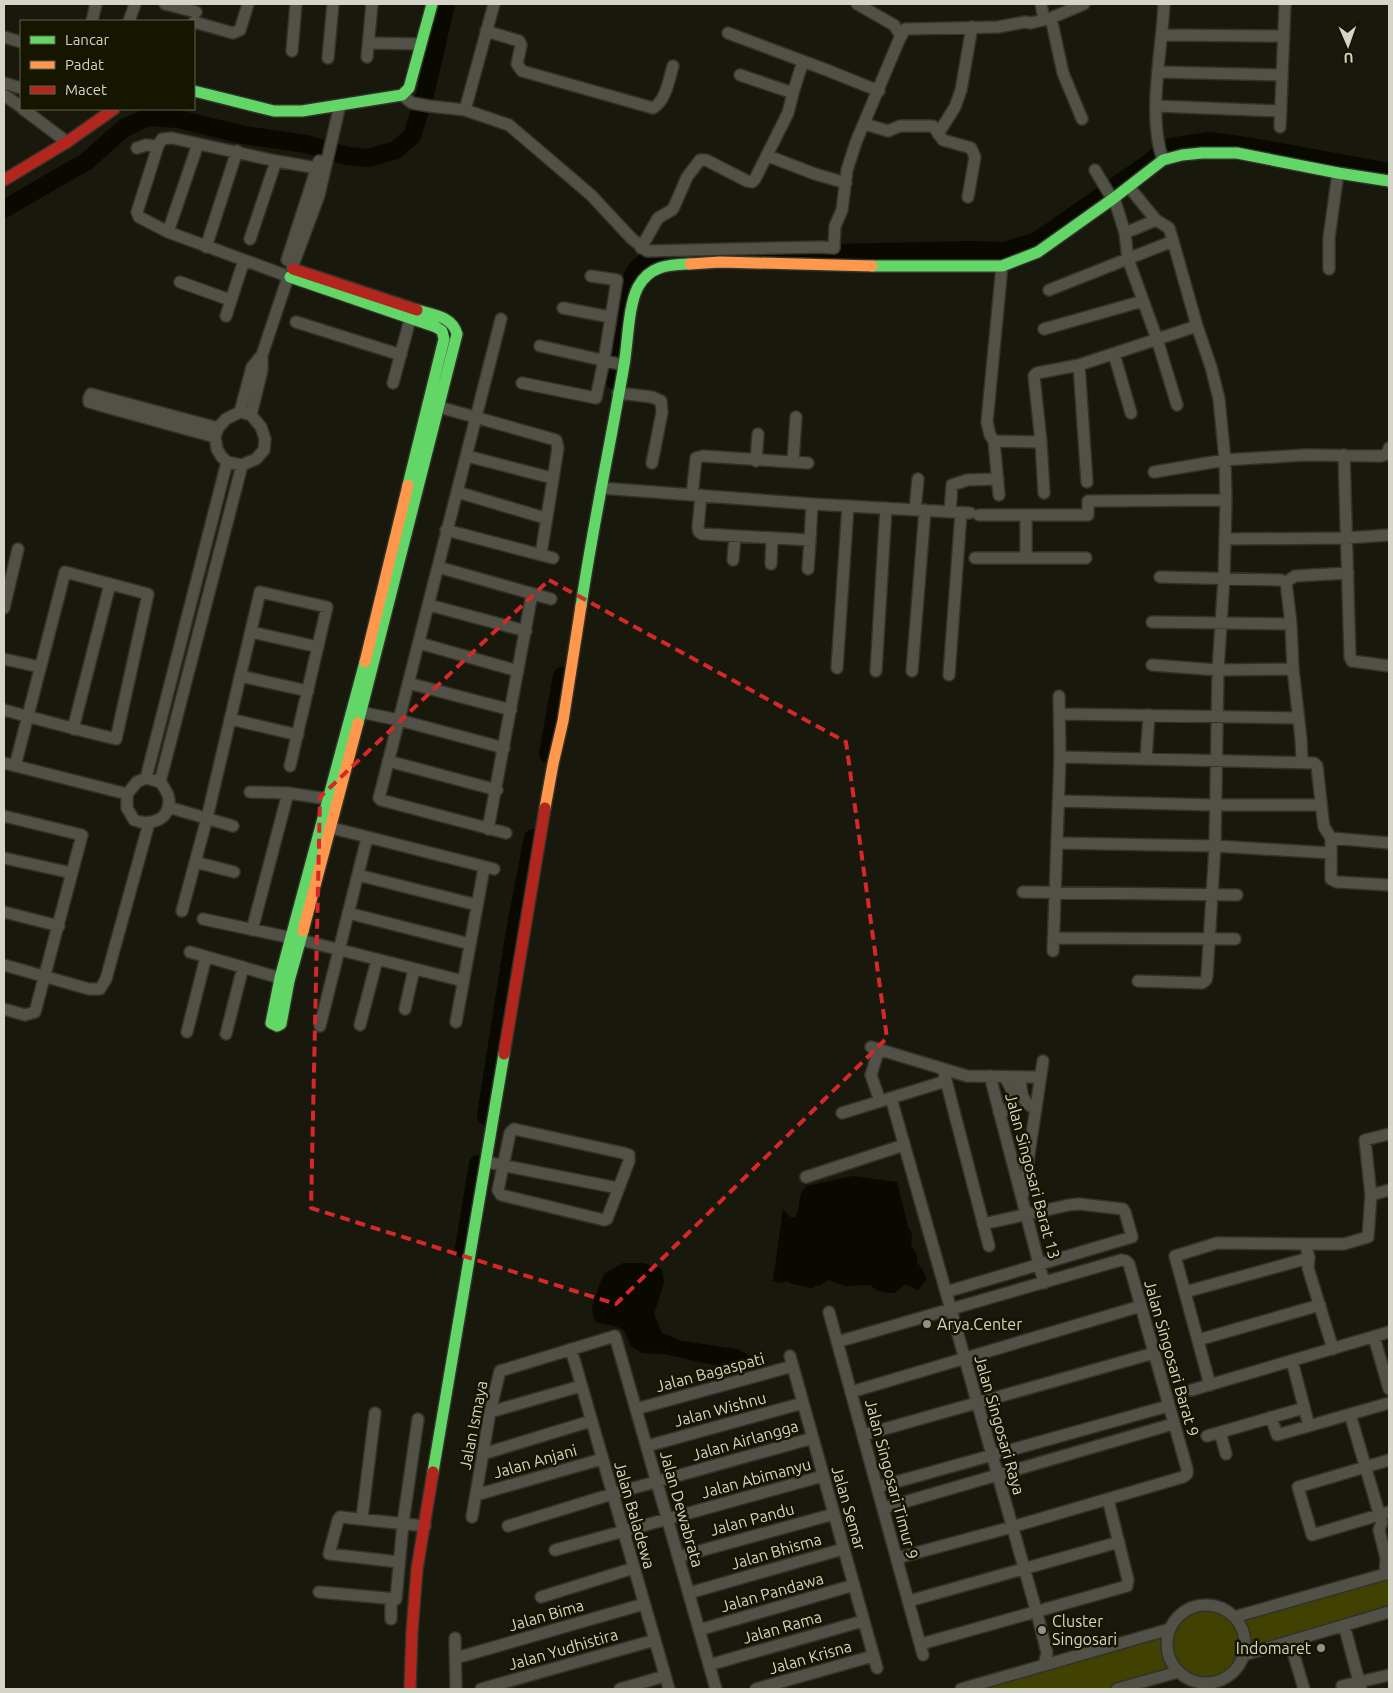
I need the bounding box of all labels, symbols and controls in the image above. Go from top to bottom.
legend [20,20,195,110]
north arrow [1323,20,1373,70]
text: Lancar [65,31,110,48]
text: U [1343,50,1354,66]
text: Padat [65,56,104,73]
text: Macet [65,81,107,98]
street label: Jalan Singosari Barat 13 [1002,1091,1064,1261]
street label: Jalan Singosari Barat 9 [1141,1278,1203,1438]
place label: Arya.Center [937,1315,1022,1333]
marker: Arya.Center [921,1318,933,1330]
street label: Jalan Bagaspati [654,1349,766,1395]
street label: Jalan Singosari Raya [971,1353,1029,1497]
street label: Jalan Ismaya [456,1379,490,1471]
street label: Jalan Wishnu [672,1388,768,1430]
street label: Jalan Singosari Timur 9 [862,1397,922,1561]
street label: Jalan Airlangga [690,1416,800,1464]
street label: Jalan Anjani [491,1440,579,1482]
street label: Jalan Dewabrata [657,1449,707,1569]
street label: Jalan Abimanyu [699,1455,813,1501]
street label: Jalan Baladewa [611,1459,659,1571]
street label: Jalan Semar [828,1464,870,1552]
street label: Jalan Pandu [708,1499,796,1539]
street label: Jalan Bhisma [729,1529,823,1573]
street label: Jalan Pandawa [718,1569,826,1615]
street label: Jalan Bima [506,1596,586,1634]
street label: Jalan Rama [740,1607,824,1647]
place label: Cluster Singosari [1052,1612,1117,1648]
marker: Cluster Singosari [1036,1624,1048,1636]
street label: Jalan Yudhistira [506,1625,620,1673]
street label: Jalan Krisna [766,1637,854,1677]
place label: Indomaret [1236,1639,1312,1657]
marker: Indomaret [1315,1642,1327,1654]

